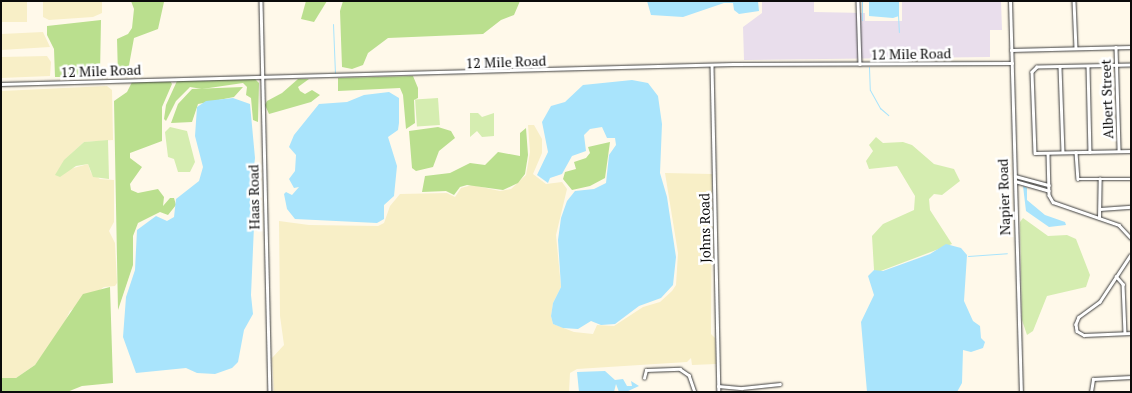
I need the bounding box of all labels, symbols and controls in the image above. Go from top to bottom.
street label: 12 Mile Road [871,45,951,63]
street label: 12 Mile Road [465,52,547,72]
street label: Albert Street [1097,59,1117,139]
street label: 12 Mile Road [60,61,142,81]
street label: Napier Road [994,158,1014,236]
street label: Haas Road [245,164,263,230]
street label: Johns Road [696,193,714,263]

